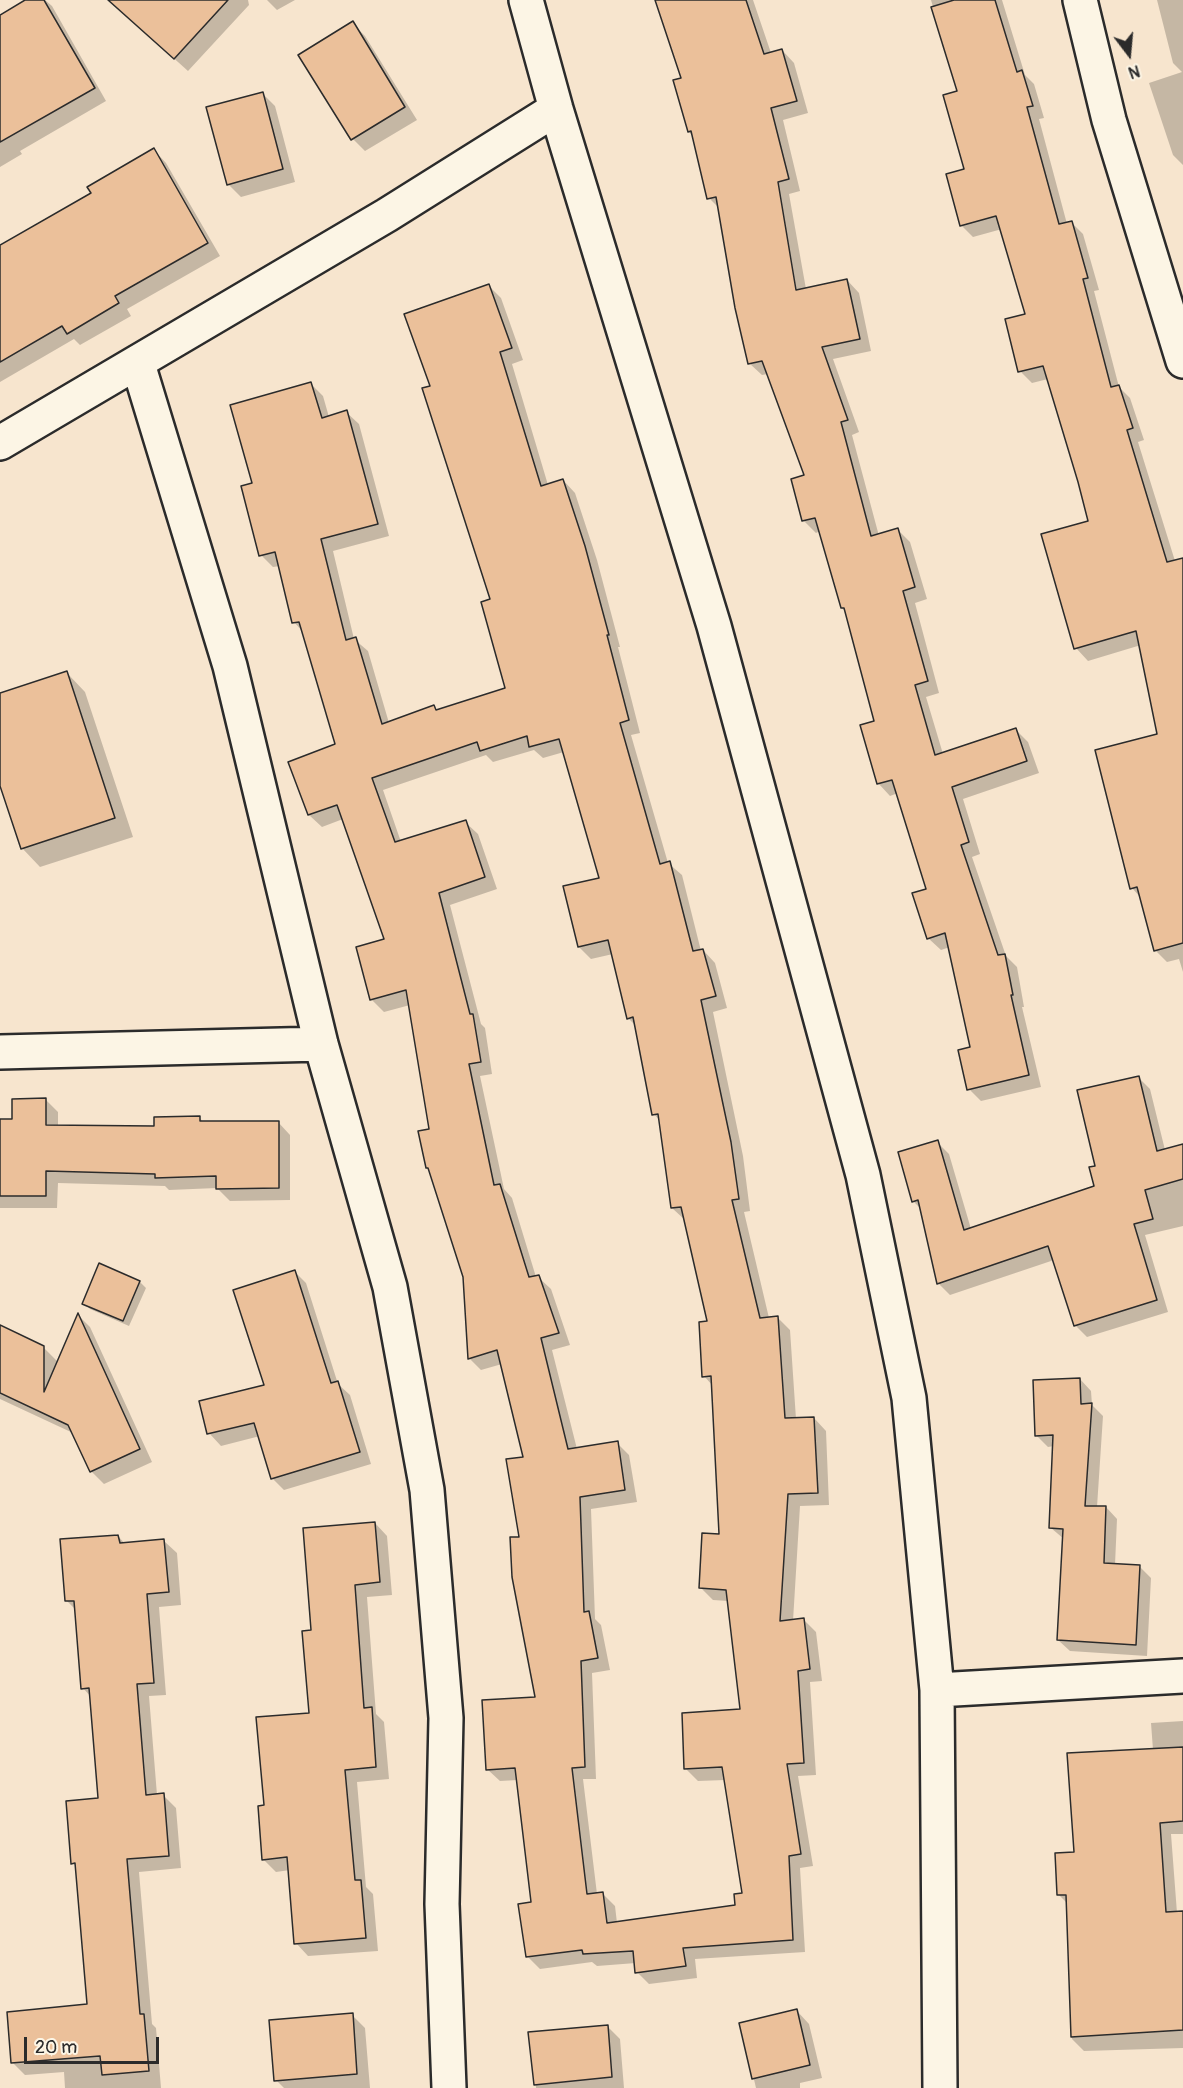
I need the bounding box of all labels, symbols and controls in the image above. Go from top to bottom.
north arrow [1099,24,1159,84]
text: N [1126,60,1142,82]
scale bar [27,2025,162,2063]
text: 20 m [35,2036,77,2059]

